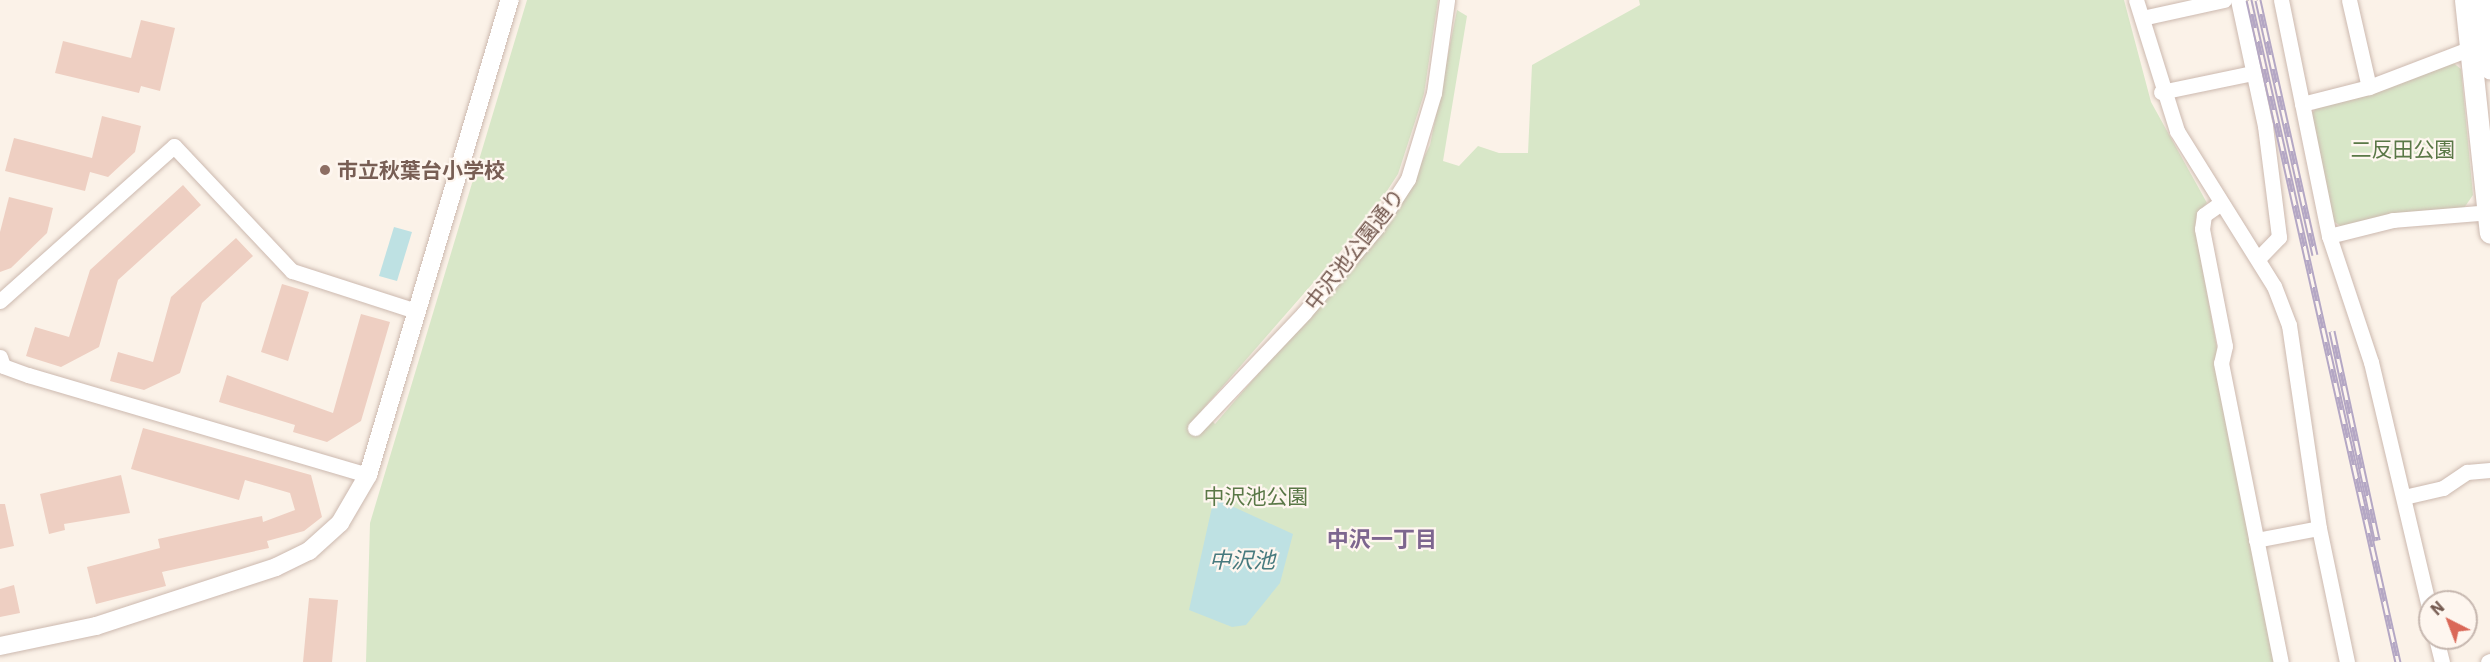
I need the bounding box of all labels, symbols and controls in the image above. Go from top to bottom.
park label: 二反田公園 [2351,136,2455,162]
place label: 市立秋葉台小学校 [337,157,505,183]
marker: 市立秋葉台小学校 [318,163,332,177]
street label: 中沢池公園通り [1299,183,1409,315]
park label: 中沢池公園 [1204,483,1308,509]
district label: 中沢一丁目 [1327,526,1437,552]
water label: 中沢池 [1209,547,1275,573]
north arrow [2418,590,2478,650]
text: N [2426,597,2448,619]

